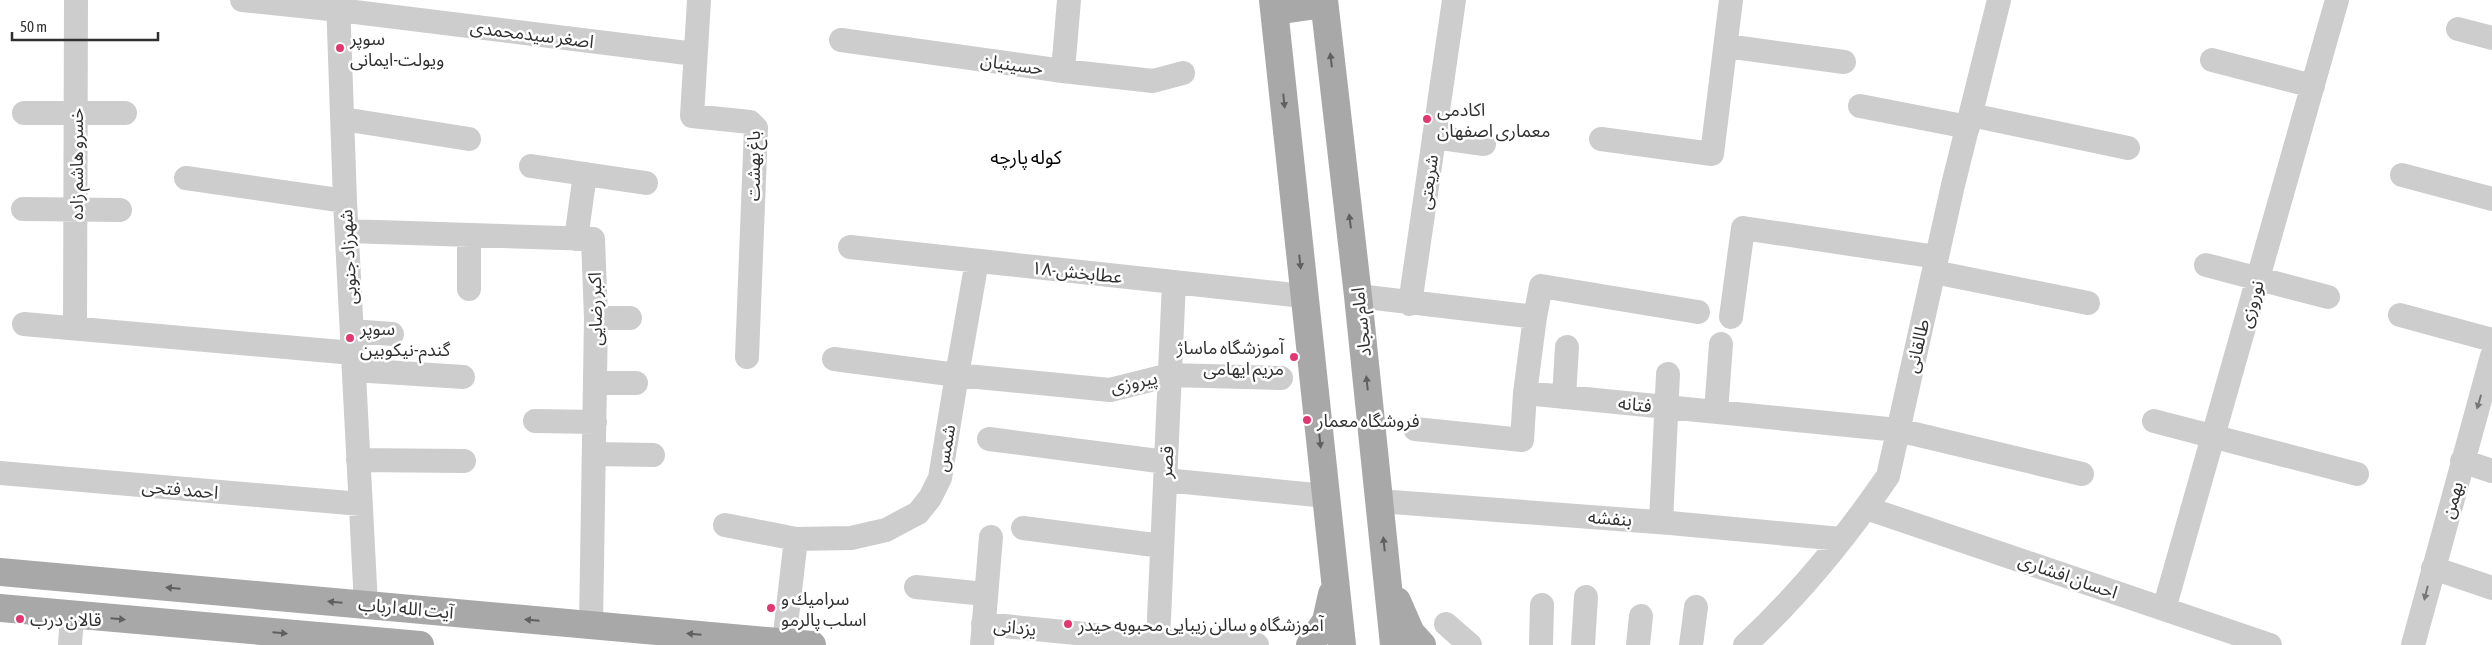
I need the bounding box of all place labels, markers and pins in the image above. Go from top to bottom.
place label: سوپر ویولت-ایمانی [349,28,444,71]
marker: سوپر ویولت-ایمانی [334,42,346,54]
place label: اکادمی معماری اصفهان [1437,99,1550,142]
marker: اکادمی معماری اصفهان [1421,113,1433,125]
place label: سوپر گندم-نیکوبین [359,318,451,364]
marker: سوپر گندم-نیکوبین [344,332,356,344]
place label: آموزشگاه ماساژ مریم ایهامی [1176,337,1285,382]
marker: آموزشگاه ماساژ مریم ایهامی [1288,351,1300,363]
place label: فروشگاه معمار [1316,410,1420,432]
marker: فروشگاه معمار [1301,414,1313,426]
place label: سراميك و اسلب پالرمو [781,588,867,631]
marker: سراميك و اسلب پالرمو [765,602,777,614]
place label: قالان درب [30,609,102,631]
marker: قالان درب [14,613,26,625]
place label: آموزشگاه و سالن زیبایی محبوبه حیدر [1077,614,1324,636]
marker: آموزشگاه و سالن زیبایی محبوبه حیدر [1062,618,1074,630]

